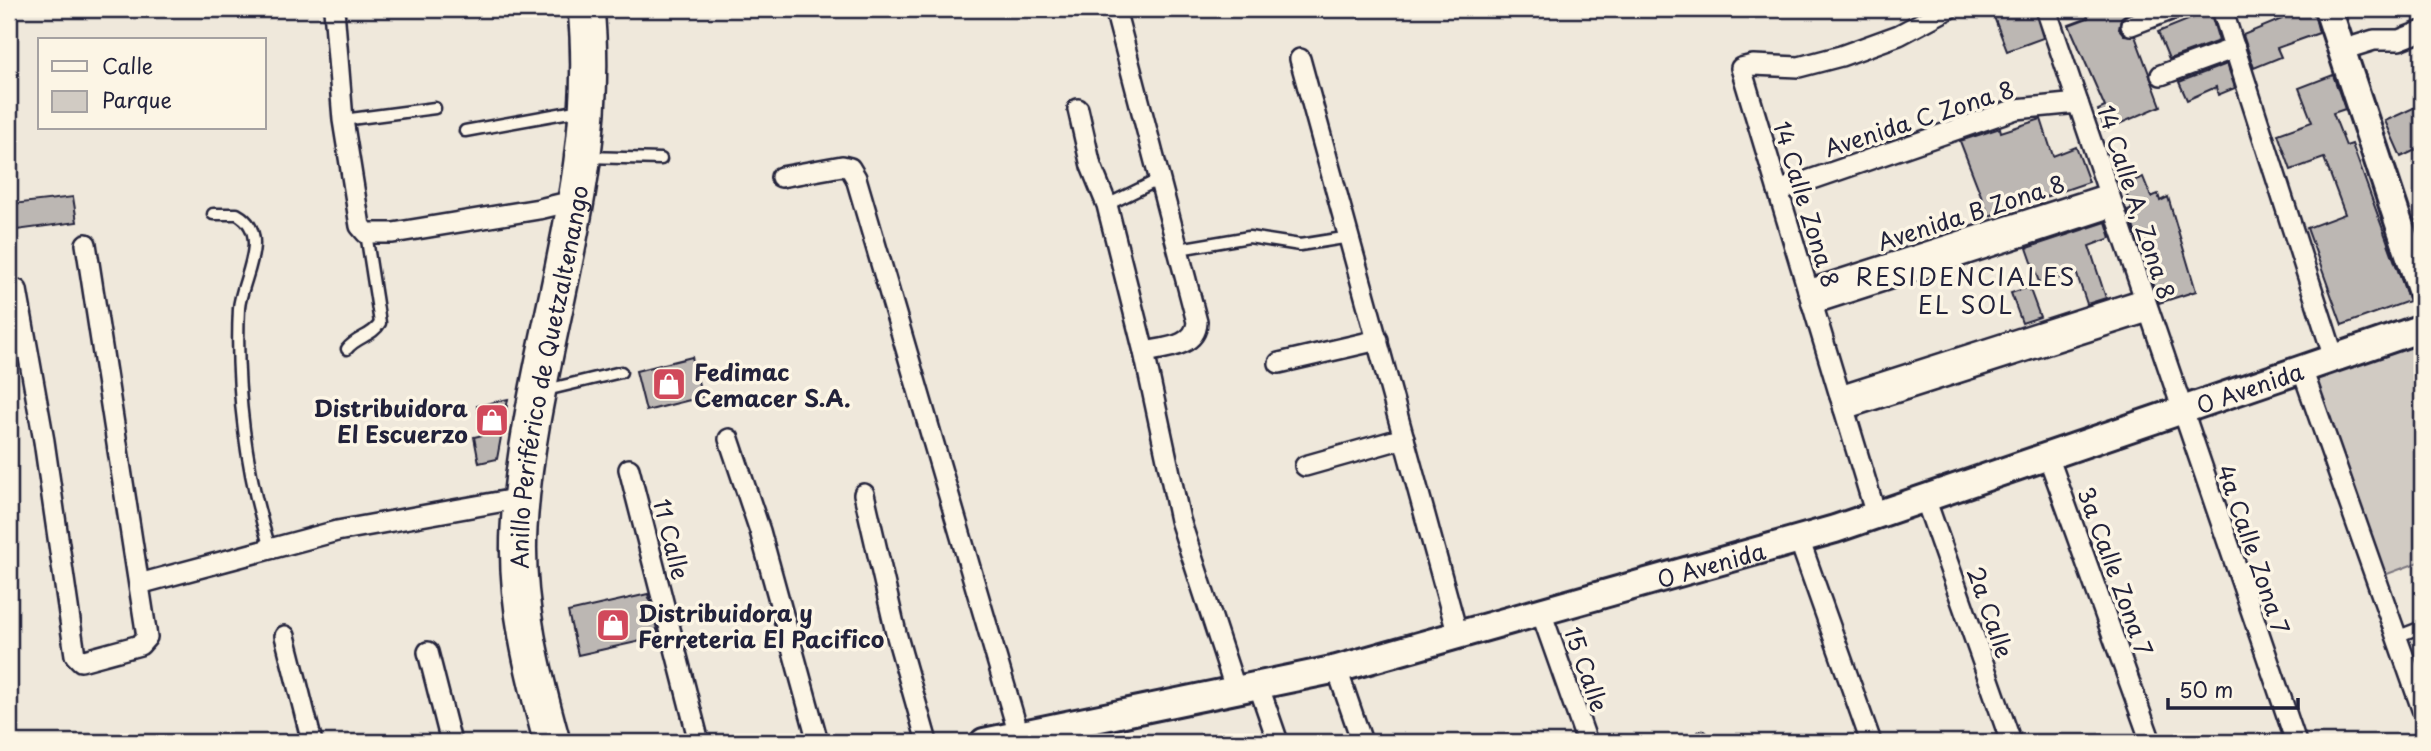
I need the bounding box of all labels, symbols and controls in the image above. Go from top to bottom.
legend [38,38,266,130]
text: Calle [102,49,153,81]
street label: Avenida C Zona 8 [1820,71,2018,165]
text: Parque [102,83,172,115]
street label: 14 Calle A, Zona 8 [2089,100,2185,304]
street label: 14 Calle Zona 8 [1765,117,1849,291]
street label: Avenida B Zona 8 [1873,165,2069,259]
street label: Anillo Periférico de Quetzaltenango [501,183,596,570]
district label: RESIDENCIALES EL SOL [1855,258,2077,322]
street label: 0 Avenida [2191,352,2308,422]
place label: Fedimac Cemacer S.A. [694,354,851,415]
shop icon: Fedimac Cemacer S.A. [650,365,688,403]
place label: Distribuidora El Escuerzo [314,390,468,451]
shop icon: Distribuidora El Escuerzo [473,401,511,439]
street label: 4a Calle Zona 7 [2209,460,2299,638]
street label: 3a Calle Zona 7 [2069,482,2163,660]
street label: 11 Calle [645,495,699,583]
street label: 0 Avenida [1653,532,1770,596]
street label: 2a Calle [1959,561,2023,663]
place label: Distribuidora y Ferreteria El Pacifico [638,595,884,656]
shop icon: Distribuidora y Ferreteria El Pacifico [594,606,632,644]
street label: 15 Calle [1556,622,1618,716]
scale bar [2168,667,2298,711]
text: 50 m [2179,673,2233,705]

